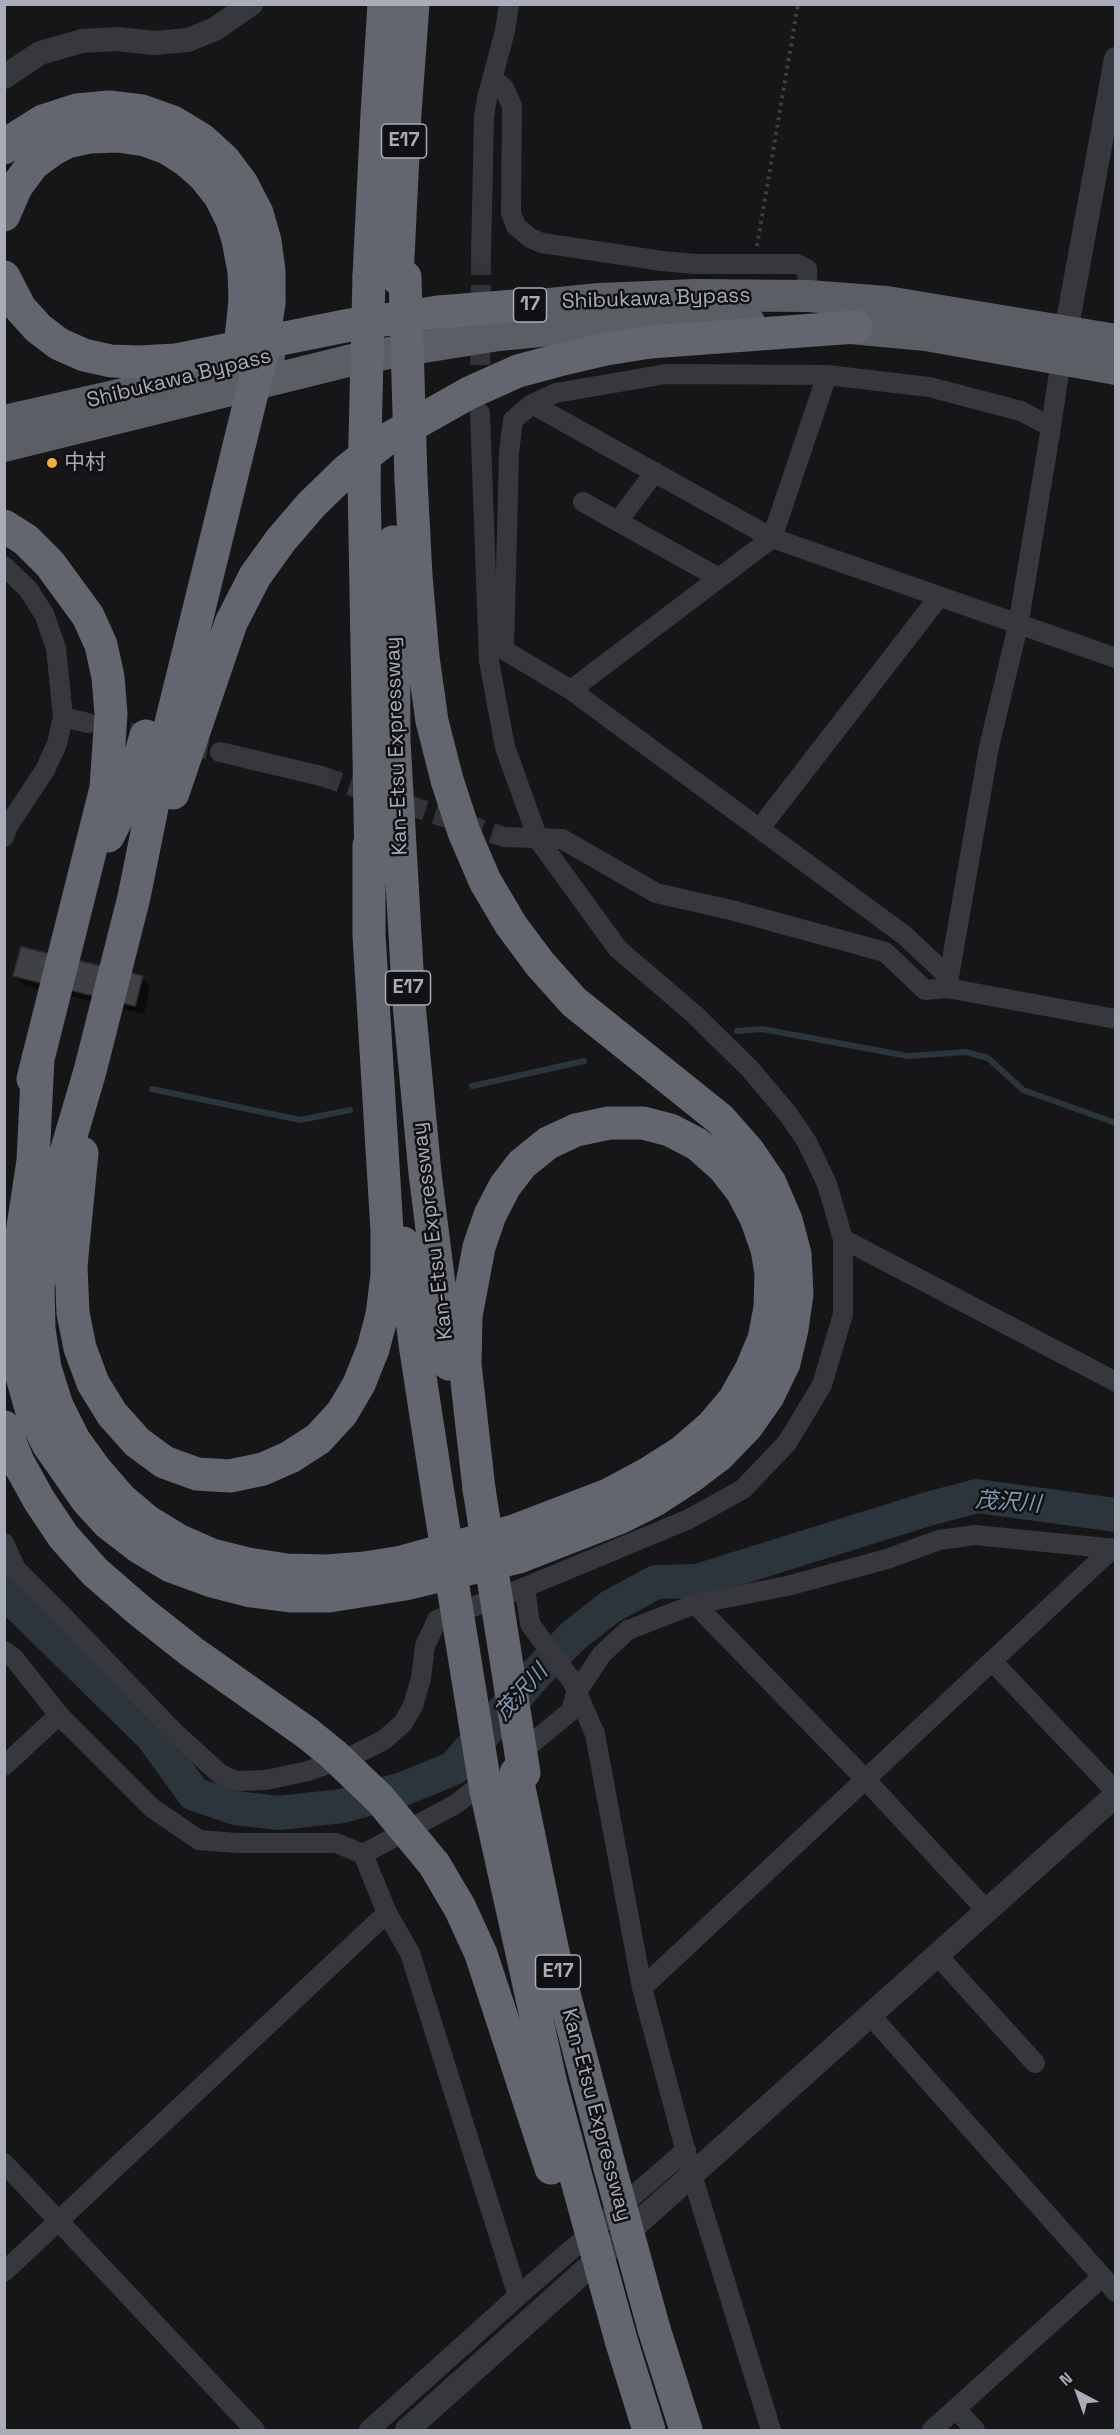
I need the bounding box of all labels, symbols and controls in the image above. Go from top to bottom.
road number: E17 [382,124,426,158]
street label: Shibukawa Bypass [561,283,751,315]
road number: 17 [514,288,546,322]
street label: Shibukawa Bypass [84,344,274,414]
place label: 中村 [64,450,106,476]
marker: 中村 [45,456,59,470]
street label: Kan-Etsu Expressway [381,636,413,856]
road number: E17 [386,971,430,1005]
street label: Kan-Etsu Expressway [407,1121,459,1341]
water label: 茂沢川 [974,1488,1042,1518]
water label: 茂沢川 [490,1660,554,1726]
road number: E17 [536,1955,580,1989]
street label: Kan-Etsu Expressway [555,2006,637,2224]
north arrow [1048,2363,1108,2423]
text: N [1055,2368,1077,2390]

